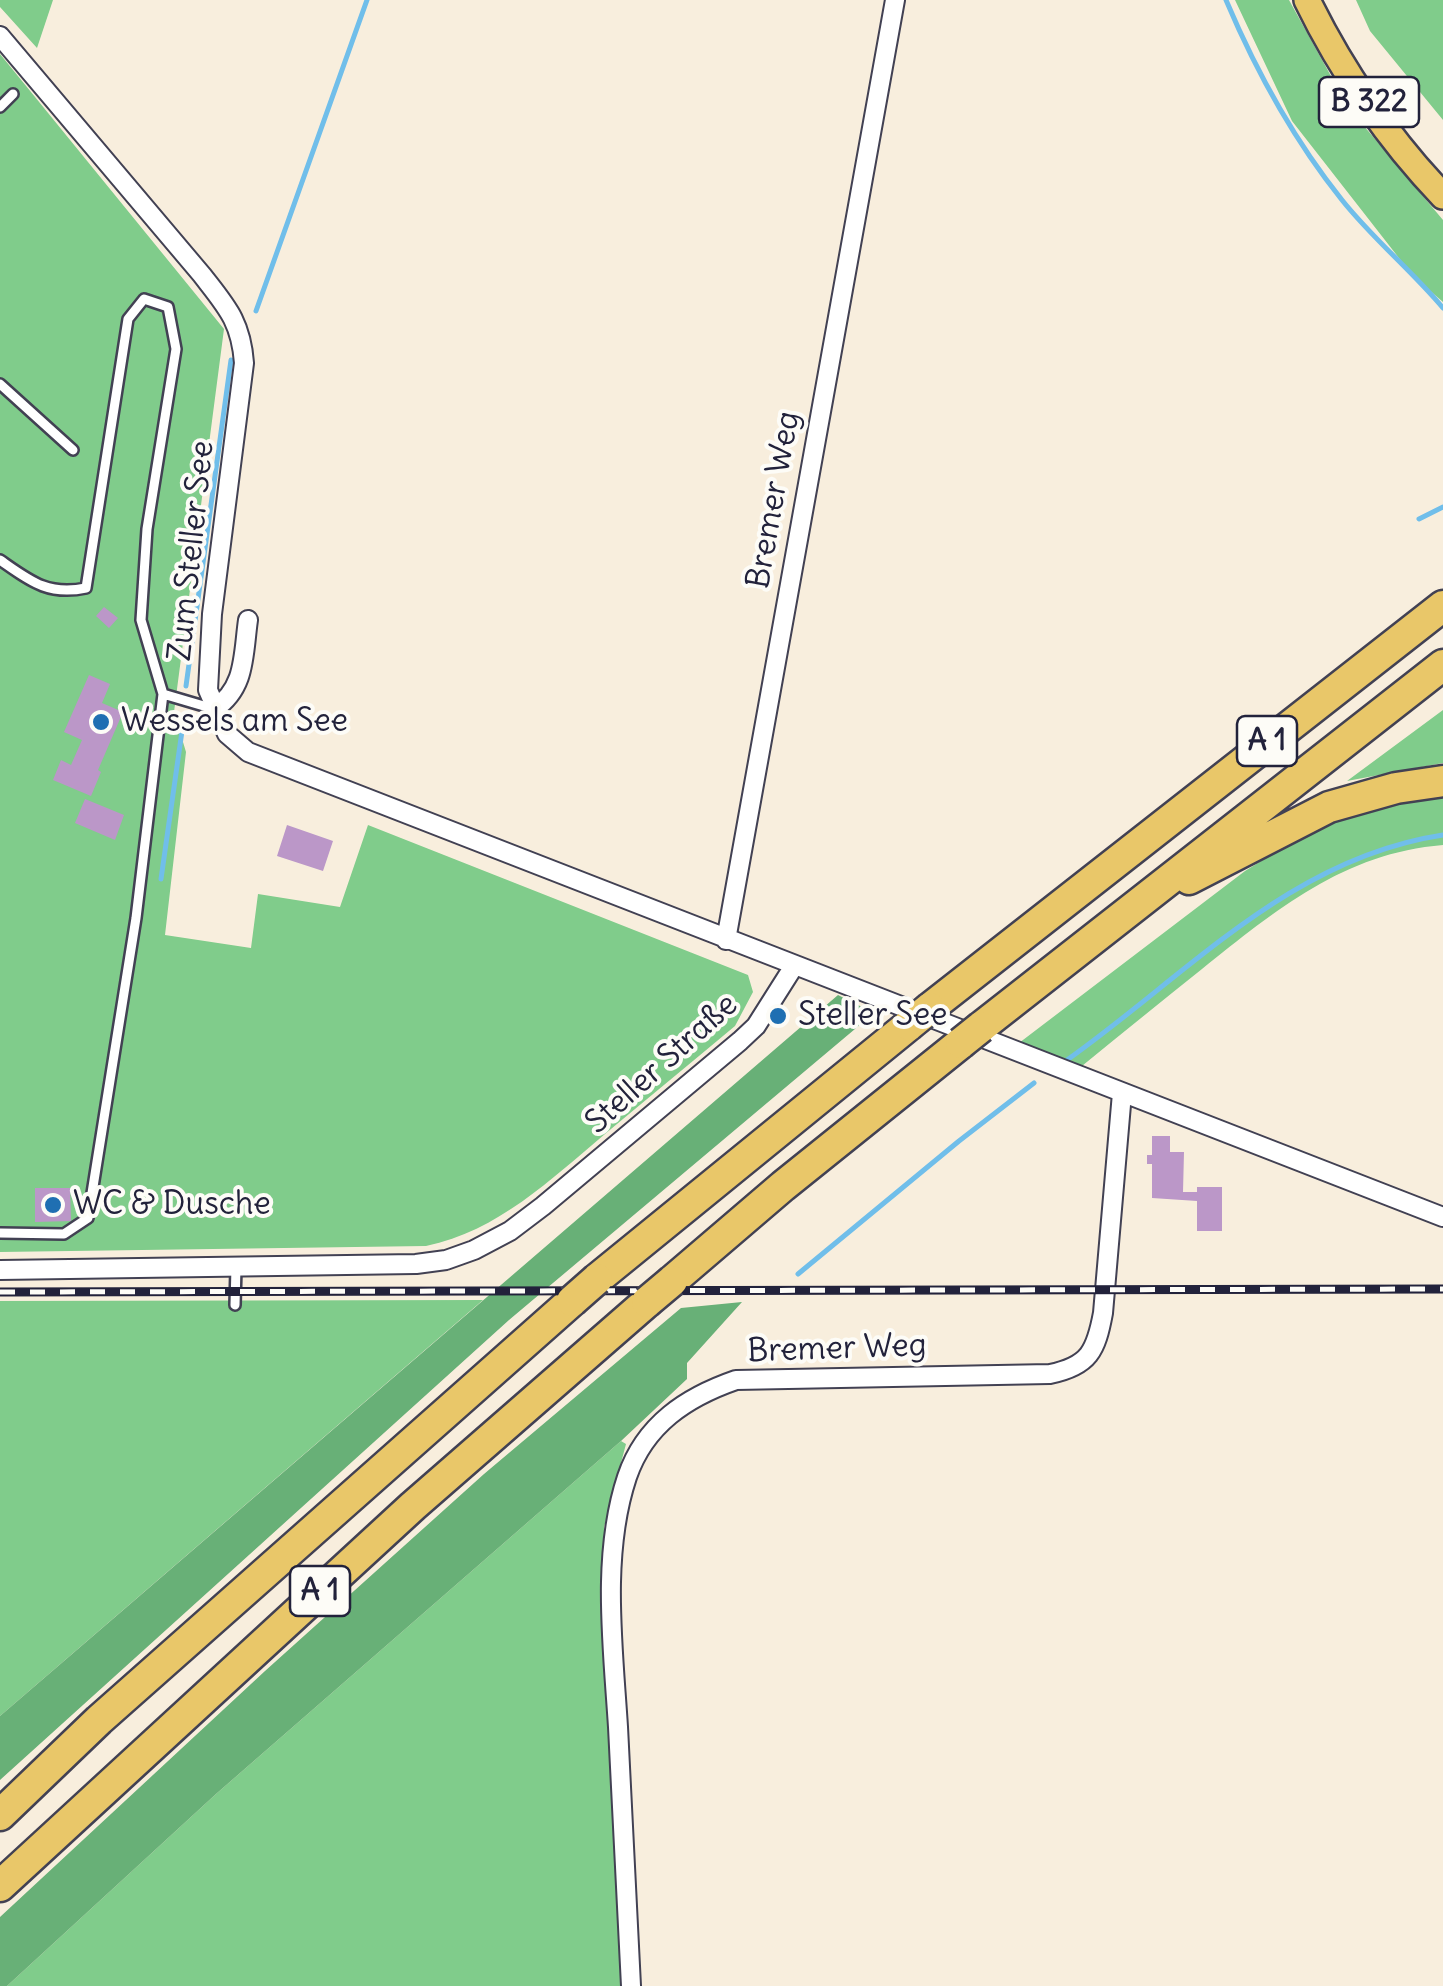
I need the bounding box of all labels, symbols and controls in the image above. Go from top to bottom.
road number: B 322 [1319,77,1419,127]
street label: Bremer Weg [740,408,808,592]
street label: Zum Steller See [161,439,223,663]
place label: Wessels am See [121,703,348,741]
marker: Wessels am See [90,711,112,733]
road number: A 1 [1237,716,1297,766]
street label: Steller Straße [578,986,746,1142]
place label: Steller See [798,997,947,1035]
marker: Steller See [767,1005,789,1027]
place label: WC & Dusche [73,1186,271,1224]
marker: WC & Dusche [42,1194,64,1216]
street label: Bremer Weg [747,1327,927,1371]
road number: A 1 [290,1566,350,1616]

